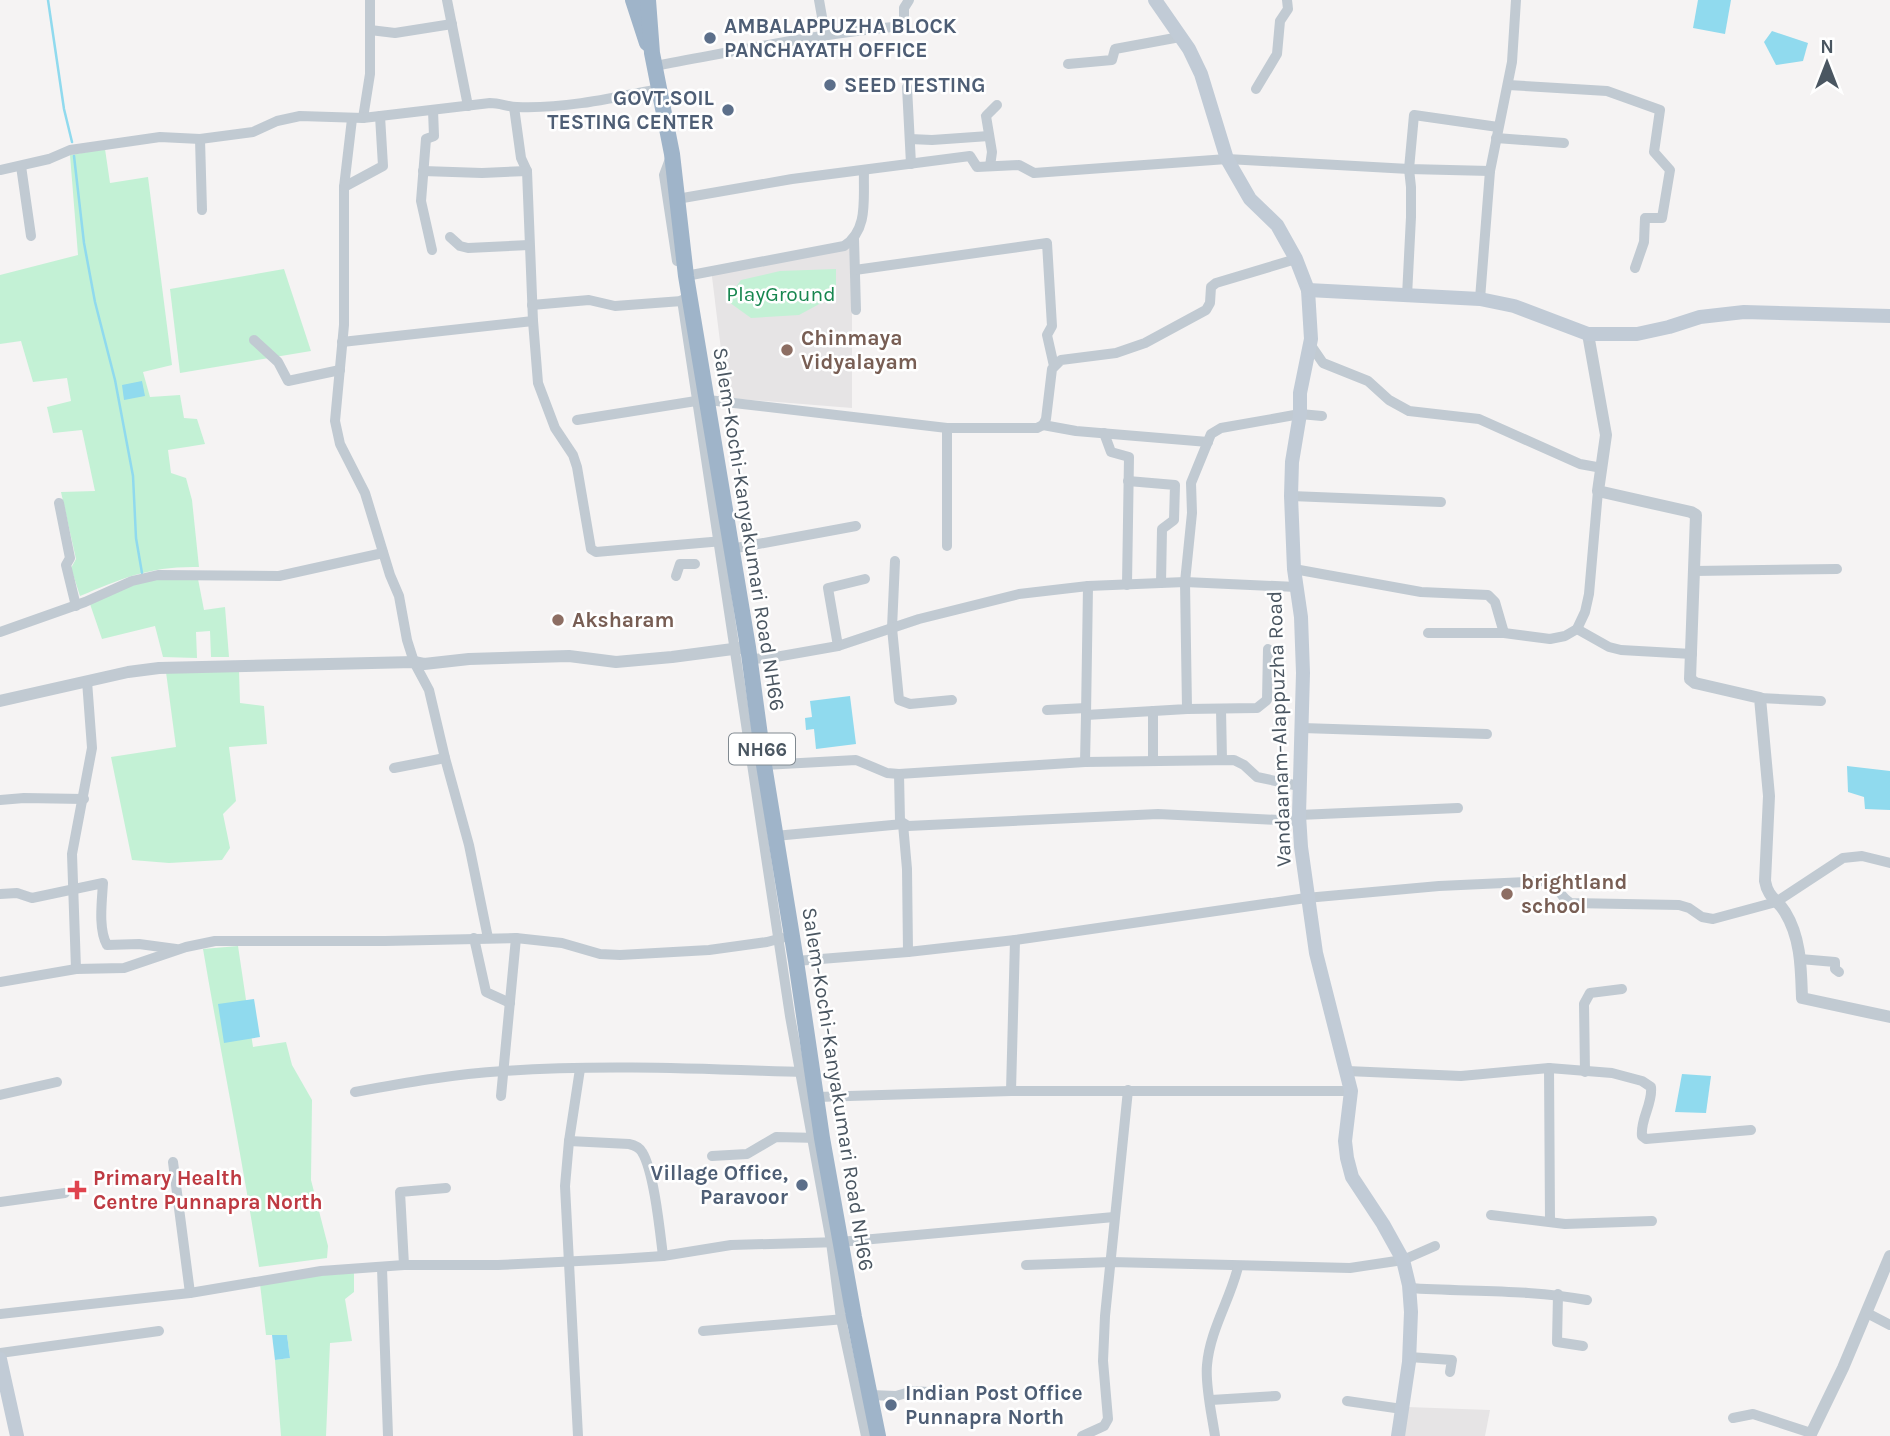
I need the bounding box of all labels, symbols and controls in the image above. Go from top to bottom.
place label: AMBALAPPUZHA BLOCK PANCHAYATH OFFICE [724,14,957,62]
north arrow [1792,28,1862,98]
marker: AMBALAPPUZHA BLOCK PANCHAYATH OFFICE [702,30,718,46]
text: N [1820,36,1834,58]
place label: SEED TESTING [844,73,985,97]
marker: SEED TESTING [822,77,838,93]
place label: GOVT.SOIL TESTING CENTER [547,86,715,134]
marker: GOVT.SOIL TESTING CENTER [720,102,736,118]
park label: PlayGround [726,282,836,306]
place label: Chinmaya Vidyalayam [801,326,918,374]
marker: Chinmaya Vidyalayam [779,342,795,358]
street label: Salem-Kochi-Kanyakumari Road NH66 [708,345,790,713]
street label: Vandaanam-Alappuzha Road [1262,590,1296,868]
place label: Aksharam [572,608,674,632]
marker: Aksharam [550,612,566,628]
road number: NH66 [729,734,795,764]
place label: brightland school [1521,870,1627,918]
marker: brightland school [1499,886,1515,902]
street label: Salem-Kochi-Kanyakumari Road NH66 [797,905,879,1273]
place label: Village Office, Paravoor [650,1161,789,1209]
place label: Primary Health Centre Punnapra North [93,1166,323,1214]
marker: Village Office, Paravoor [794,1177,810,1193]
marker: Primary Health Centre Punnapra North [67,1180,87,1200]
place label: Indian Post Office Punnapra North [905,1381,1083,1429]
marker: Indian Post Office Punnapra North [883,1397,899,1413]

